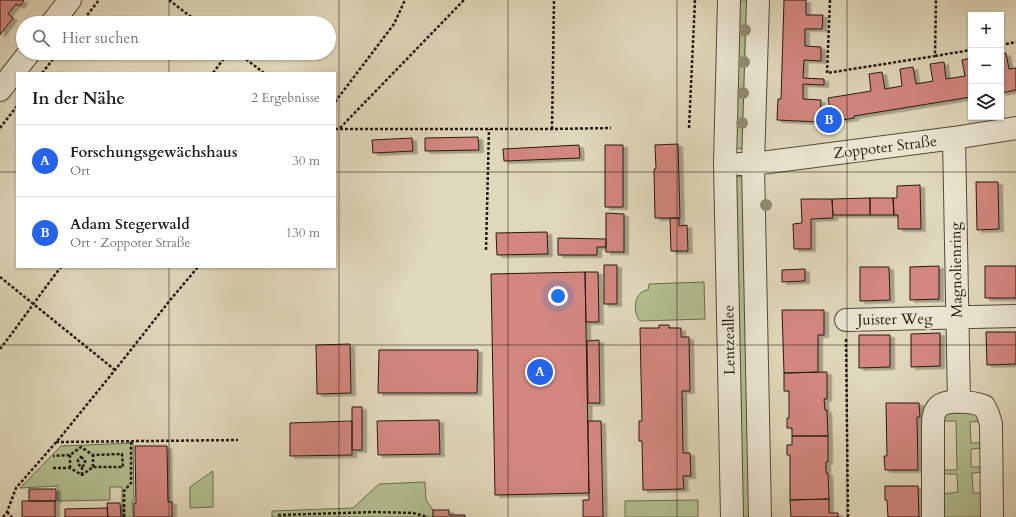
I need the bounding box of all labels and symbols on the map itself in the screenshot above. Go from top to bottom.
pin: B [816,105,842,135]
street label: Zoppoter Straße [832,131,938,163]
street label: Magnolienring [945,221,967,318]
your location [548,286,568,306]
street label: Lentzeallee [718,304,740,375]
street label: Juister Weg [855,308,933,330]
pin: A [527,357,553,387]

